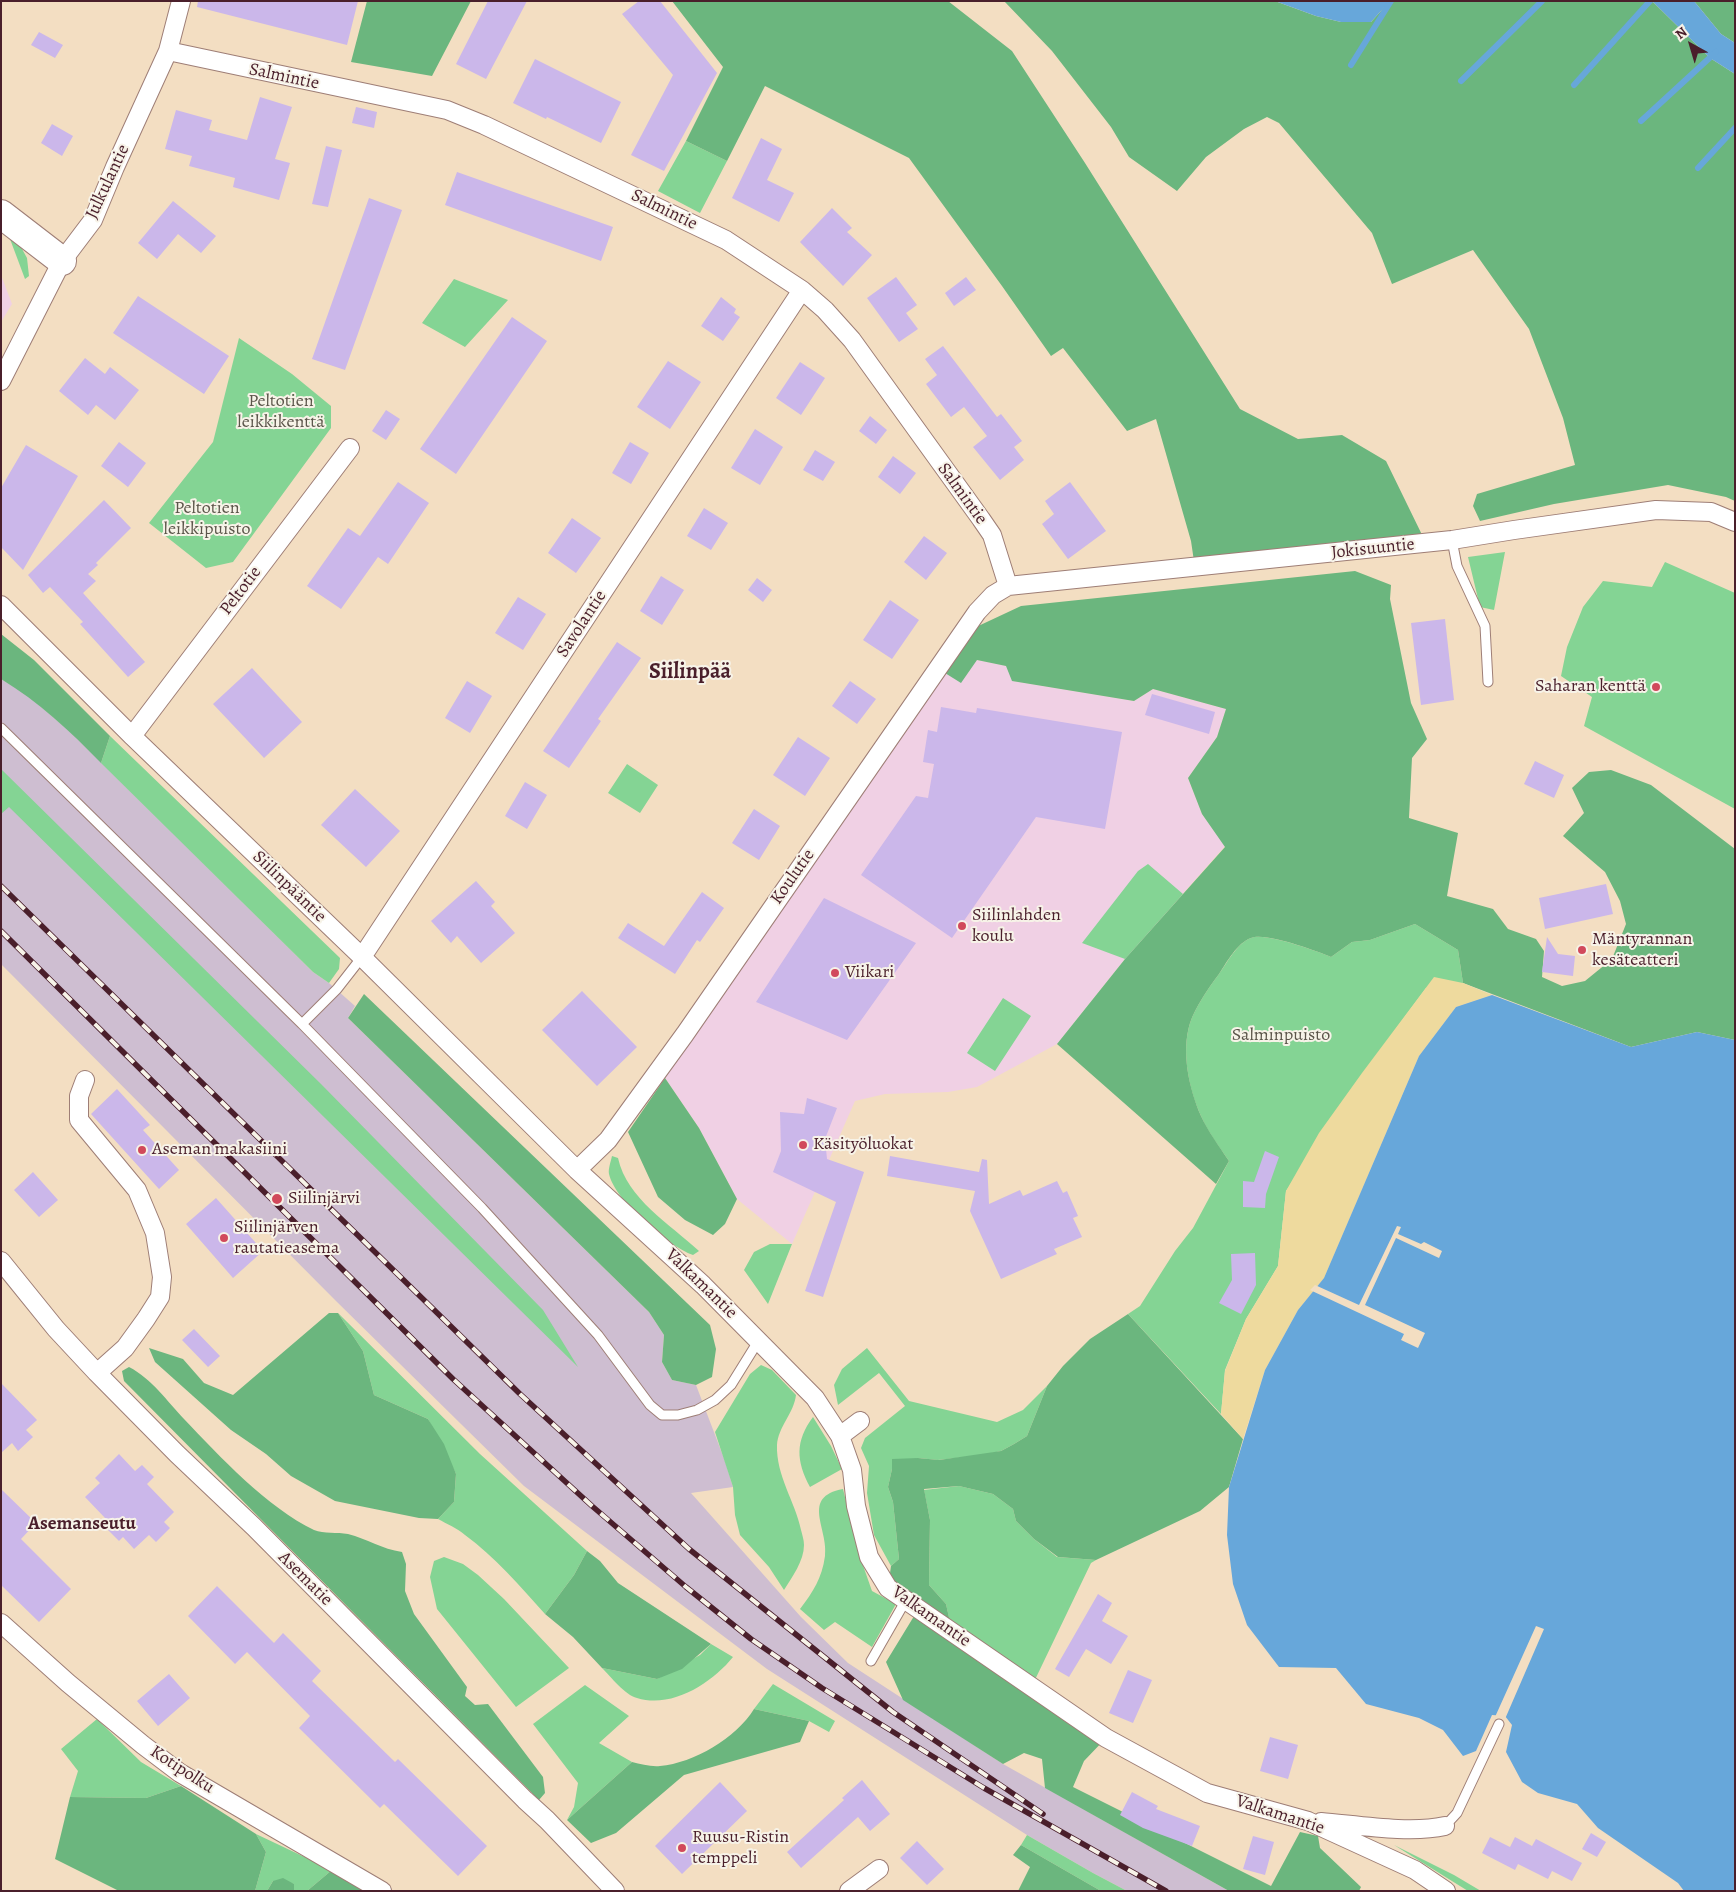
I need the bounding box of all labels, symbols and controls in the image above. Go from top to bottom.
north arrow [1666,20,1716,70]
text: N [1671,22,1691,44]
street label: Salmintie [247,59,321,95]
street label: Julkulantie [81,141,135,223]
street label: Salmintie [627,185,701,235]
park label: Peltotien leikkikenttä [237,391,325,434]
street label: Salmintie [932,459,992,529]
park label: Peltotien leikkipuisto [164,498,250,540]
street label: Jokisuuntie [1330,534,1416,564]
street label: Peltotie [216,562,266,620]
street label: Savolantie [552,586,612,662]
district label: Siilinpää [649,660,731,686]
place label: Saharan kenttä [1535,676,1646,698]
marker: Saharan kenttä [1650,681,1662,693]
street label: Koulutie [766,845,820,909]
street label: Siilinpääntie [248,847,330,927]
place label: Siilinlahden koulu [972,905,1061,948]
marker: Siilinlahden koulu [956,920,968,932]
place label: Mäntyrannan kesäteatteri [1592,929,1692,972]
marker: Mäntyrannan kesäteatteri [1576,944,1588,956]
place label: Viikari [845,962,894,984]
marker: Viikari [829,967,841,979]
park label: Salminpuisto [1232,1025,1330,1047]
place label: Käsityöluokat [813,1134,913,1156]
place label: Aseman makasiini [152,1139,287,1161]
marker: Käsityöluokat [797,1139,809,1151]
marker: Aseman makasiini [136,1144,148,1156]
place label: Siilinjärvi [288,1188,360,1210]
marker: Siilinjärvi [270,1192,284,1206]
place label: Siilinjärven rautatieasema [234,1217,339,1260]
marker: Siilinjärven rautatieasema [218,1232,230,1244]
street label: Valkamantie [661,1244,741,1324]
district label: Asemanseutu [28,1513,136,1535]
street label: Asematie [273,1547,337,1611]
street label: Valkamantie [887,1582,975,1652]
street label: Kotipolku [146,1741,218,1799]
street label: Valkamantie [1233,1791,1327,1839]
place label: Ruusu-Ristin temppeli [692,1827,789,1870]
marker: Ruusu-Ristin temppeli [676,1842,688,1854]

